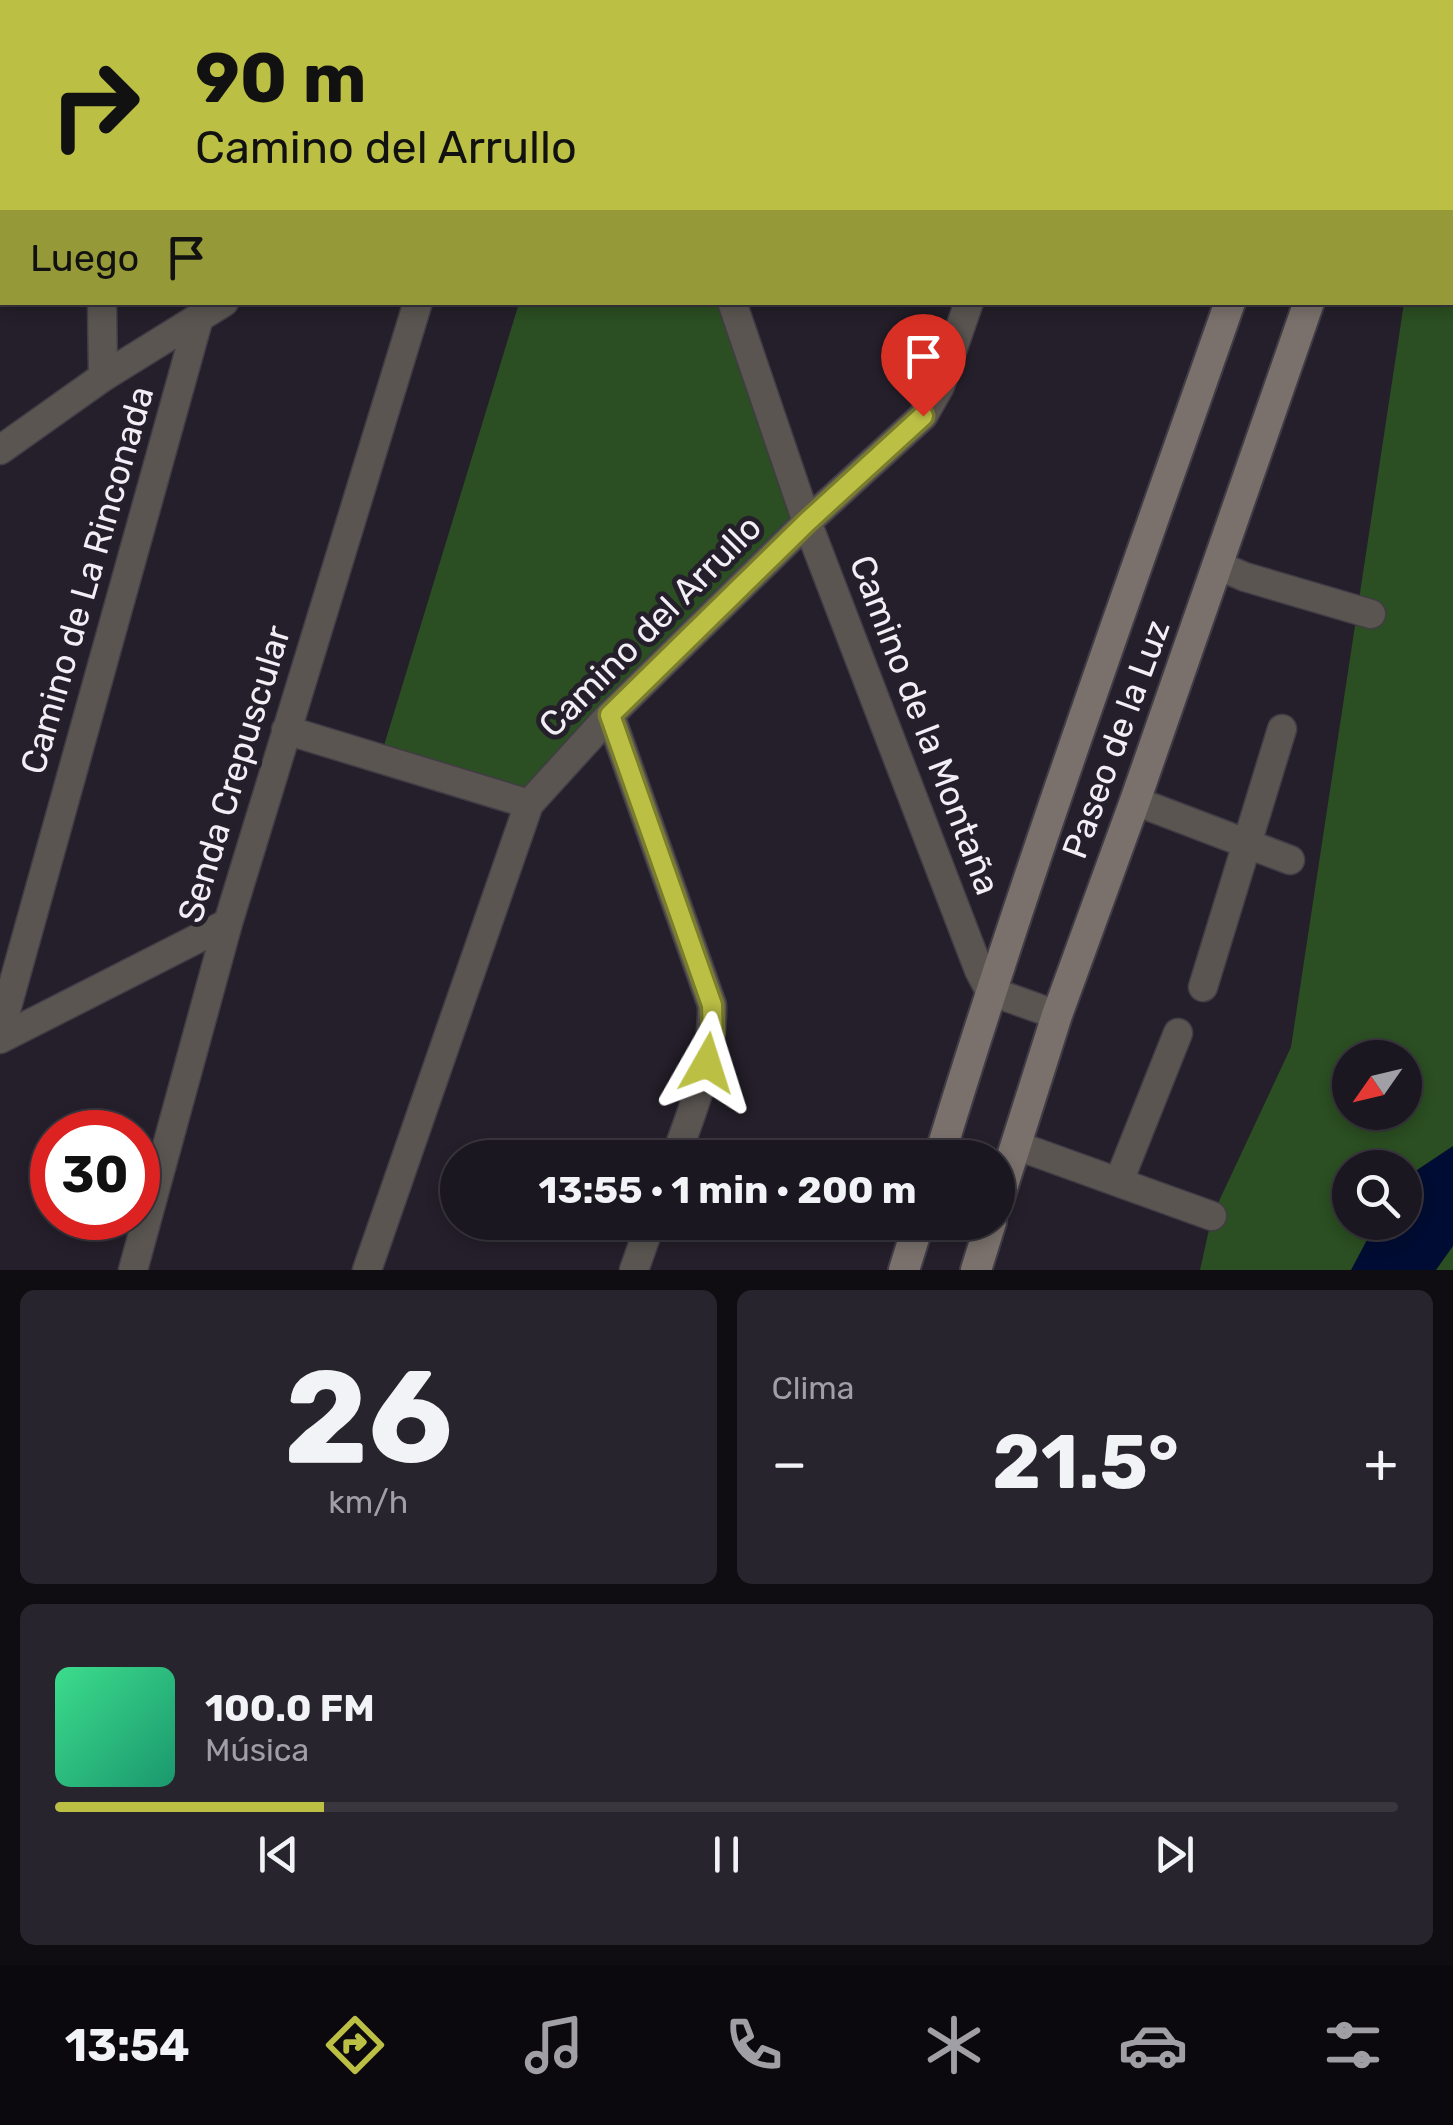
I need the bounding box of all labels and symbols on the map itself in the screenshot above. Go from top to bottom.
pin [881,314,966,417]
street label: Camino de La Rinconada [11,381,163,779]
street label: Camino del Arrullo [530,506,770,746]
street label: Camino de la Montaña [841,549,1009,901]
street label: Paseo de la Luz [1053,614,1179,864]
street label: Senda Crepuscular [169,620,299,928]
position arrow [655,1011,759,1115]
north arrow [1332,1040,1422,1130]
speed limit sign: 30 [30,1110,160,1240]

